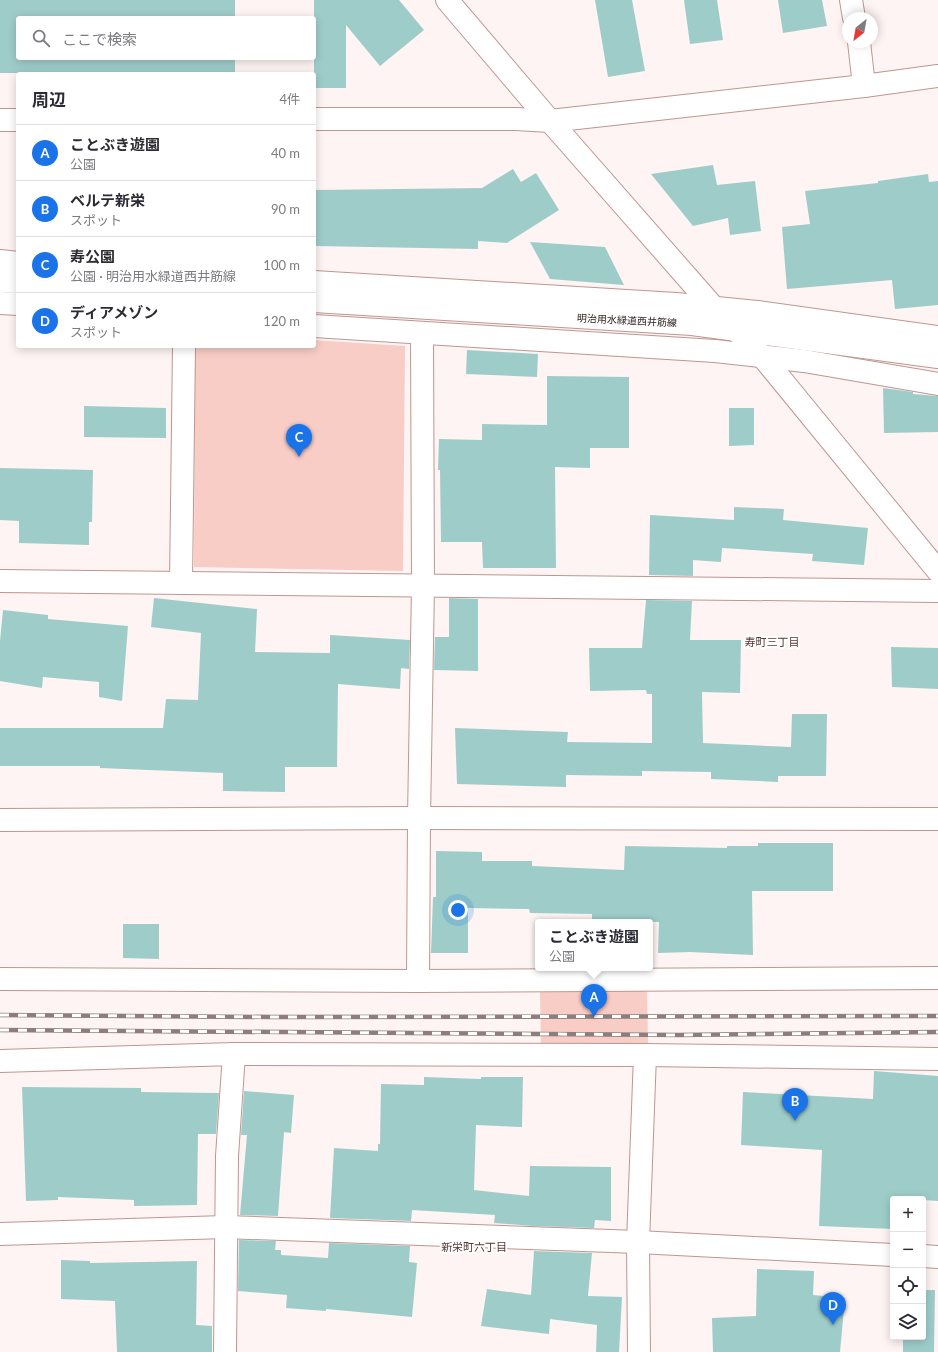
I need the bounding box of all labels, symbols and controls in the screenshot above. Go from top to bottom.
north arrow [842,12,878,48]
search box [16,16,316,60]
icon: search [30,27,52,49]
text: ここで検索 [62,30,137,48]
text: 周辺 [32,89,66,110]
text: 4件 [279,91,300,107]
text: ことぶき遊園 [70,135,160,153]
text: A [40,145,50,161]
text: 40 m [271,145,300,161]
text: 公園 [70,156,96,172]
text: ベルテ新栄 [70,191,145,209]
text: B [41,201,49,217]
text: 90 m [271,201,300,217]
text: スポット [70,212,122,228]
text: 寿公園 [70,247,115,265]
text: C [41,257,49,273]
text: 100 m [263,257,300,273]
text: 公園 · 明治用水緑道西井筋線 [70,268,236,284]
text: ディアメゾン [70,303,158,321]
street label: 明治用水緑道西井筋線 [577,311,677,329]
text: D [40,313,50,329]
text: 120 m [263,313,300,329]
text: スポット [70,324,122,340]
pin: C [286,424,312,457]
district label: 寿町三丁目 [745,635,800,648]
your location [448,900,468,920]
popup [535,919,653,971]
text: ことぶき遊園 [549,927,639,945]
text: 公園 [549,948,575,964]
pin: A [581,984,607,1017]
pin: B [782,1088,808,1121]
map controls [890,1196,926,1340]
button: + [890,1196,926,1232]
button: − [890,1232,926,1268]
district label: 新栄町六丁目 [441,1240,507,1253]
button: locate [890,1268,926,1304]
pin: D [820,1292,846,1325]
button: layers [890,1304,926,1340]

